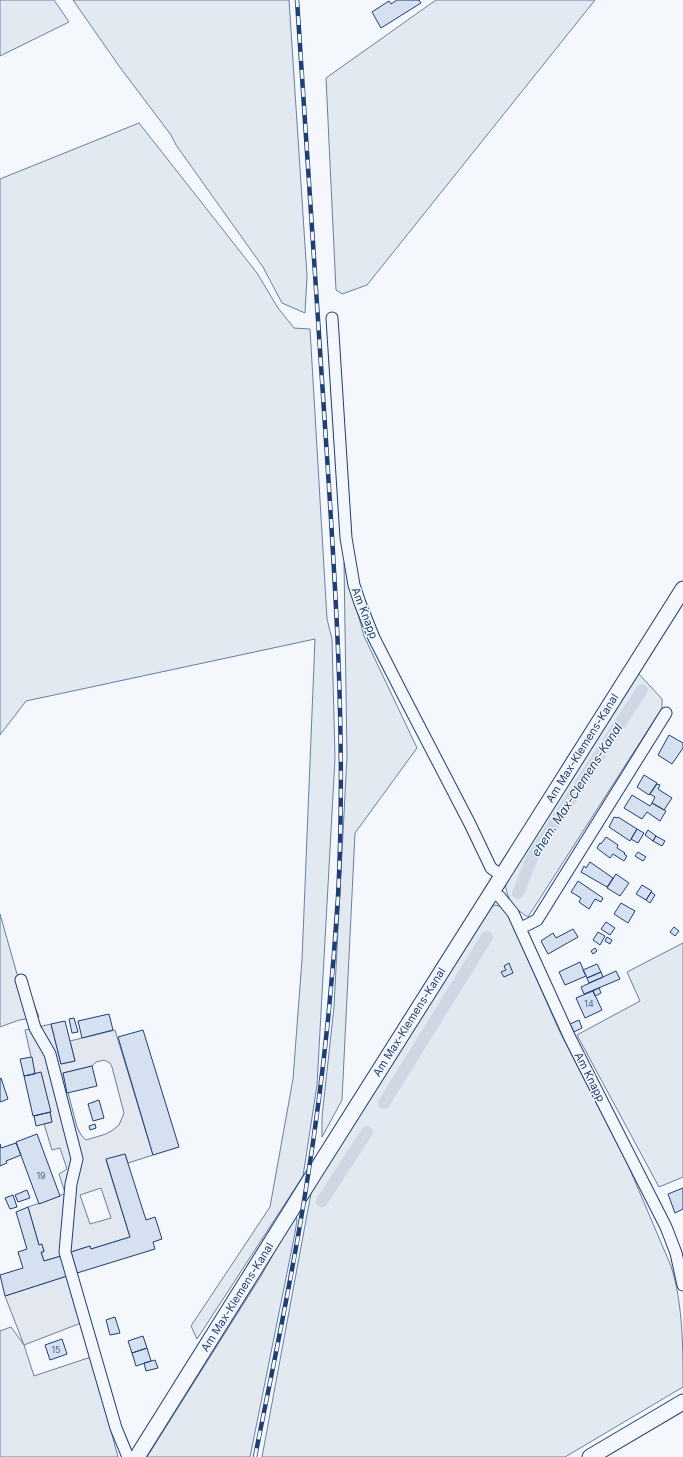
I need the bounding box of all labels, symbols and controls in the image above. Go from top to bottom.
street label: Am Knapp [349,585,381,641]
street label: Am Max-Klemens-Kanal [543,691,621,805]
water label: ehem. Max-Clemens-Kanal [528,720,625,859]
street label: Am Max-Klemens-Kanal [370,965,448,1079]
house number: 14 [584,998,594,1009]
street label: Am Knapp [572,1050,609,1104]
house number: 19 [36,1170,46,1181]
street label: Am Max-Klemens-Kanal [198,1240,276,1354]
house number: 15 [51,1344,61,1355]

